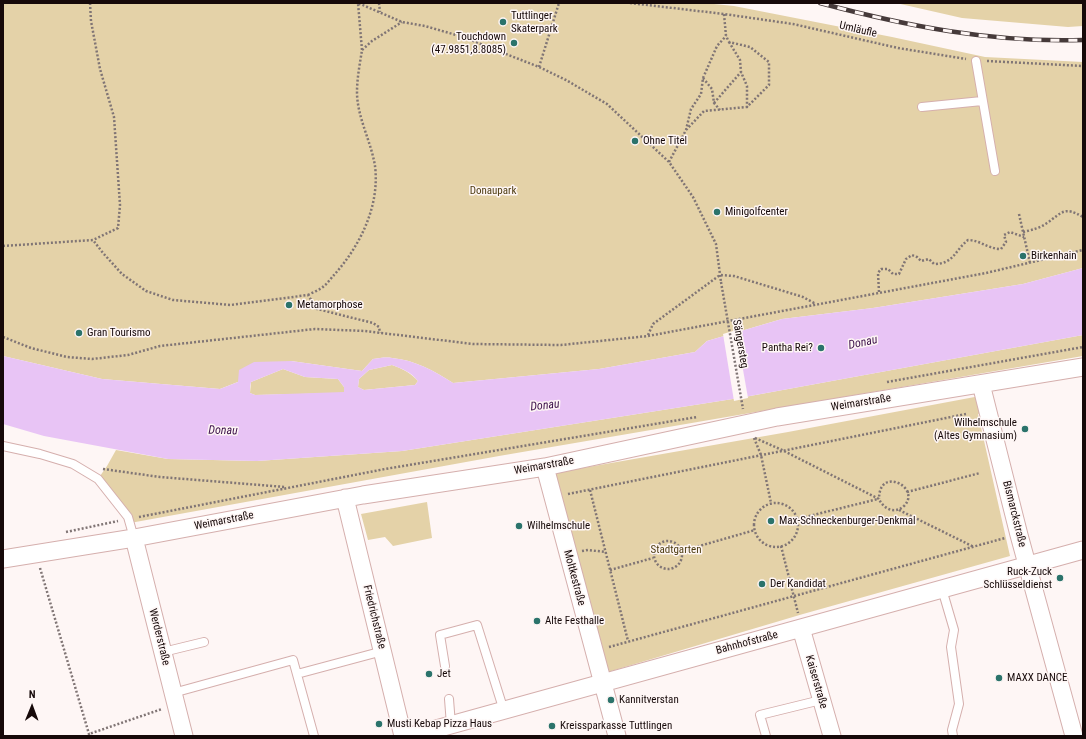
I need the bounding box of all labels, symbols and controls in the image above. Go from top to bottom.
place label: Tuttlinger Skaterpark [511,9,558,35]
marker: Tuttlinger Skaterpark [498,17,508,27]
street label: Umläufle [838,19,878,41]
place label: Touchdown (47.9851,8.8085) [431,30,506,56]
marker: Touchdown (47.9851,8.8085) [509,38,519,48]
place label: Ohne Titel [643,134,687,148]
marker: Ohne Titel [630,136,640,146]
park label: Donaupark [470,184,516,198]
place label: Minigolfcenter [725,205,788,219]
marker: Minigolfcenter [712,207,722,217]
place label: Birkenhain [1031,249,1077,263]
marker: Birkenhain [1018,251,1028,261]
place label: Metamorphose [297,298,363,312]
marker: Metamorphose [284,300,294,310]
street label: Sängersteg [729,319,751,369]
place label: Gran Tourismo [87,326,150,340]
marker: Gran Tourismo [74,328,84,338]
water label: Donau [847,333,879,353]
place label: Pantha Rei? [762,341,813,355]
marker: Pantha Rei? [816,343,826,353]
street label: Weimarstraße [830,392,892,414]
water label: Donau [530,397,560,415]
place label: Wilhelmschule (Altes Gymnasium) [934,416,1017,442]
water label: Donau [208,424,238,438]
marker: Wilhelmschule (Altes Gymnasium) [1020,424,1030,434]
street label: Weimarstraße [513,454,575,478]
street label: Bismarckstraße [999,479,1029,549]
street label: Weimarstraße [193,509,255,533]
place label: Max-Schneckenburger-Denkmal [779,514,916,528]
marker: Max-Schneckenburger-Denkmal [766,516,776,526]
place label: Wilhelmschule [527,519,590,533]
marker: Wilhelmschule [514,521,524,531]
park label: Stadtgarten [651,543,701,557]
street label: Moltkestraße [560,549,588,607]
place label: Ruck-Zuck Schlüsseldienst [984,565,1052,591]
marker: Ruck-Zuck Schlüsseldienst [1055,573,1065,583]
place label: Der Kandidat [770,577,826,591]
marker: Der Kandidat [757,579,767,589]
street label: Friedrichstraße [360,584,388,650]
street label: Werderstraße [146,607,172,667]
place label: Alte Festhalle [545,614,604,628]
marker: Alte Festhalle [532,616,542,626]
street label: Bahnhofstraße [714,628,780,658]
street label: Kaiserstraße [802,654,830,710]
place label: Jet [437,667,451,681]
marker: Jet [424,669,434,679]
place label: MAXX DANCE [1007,671,1067,685]
marker: MAXX DANCE [994,673,1004,683]
north arrow [12,687,52,727]
text: N [29,688,36,701]
place label: Kannitverstan [619,693,679,707]
marker: Kannitverstan [606,695,616,705]
place label: Musti Kebap Pizza Haus [387,717,492,731]
marker: Musti Kebap Pizza Haus [374,719,384,729]
place label: Kreissparkasse Tuttlingen [560,719,672,733]
marker: Kreissparkasse Tuttlingen [547,721,557,731]

